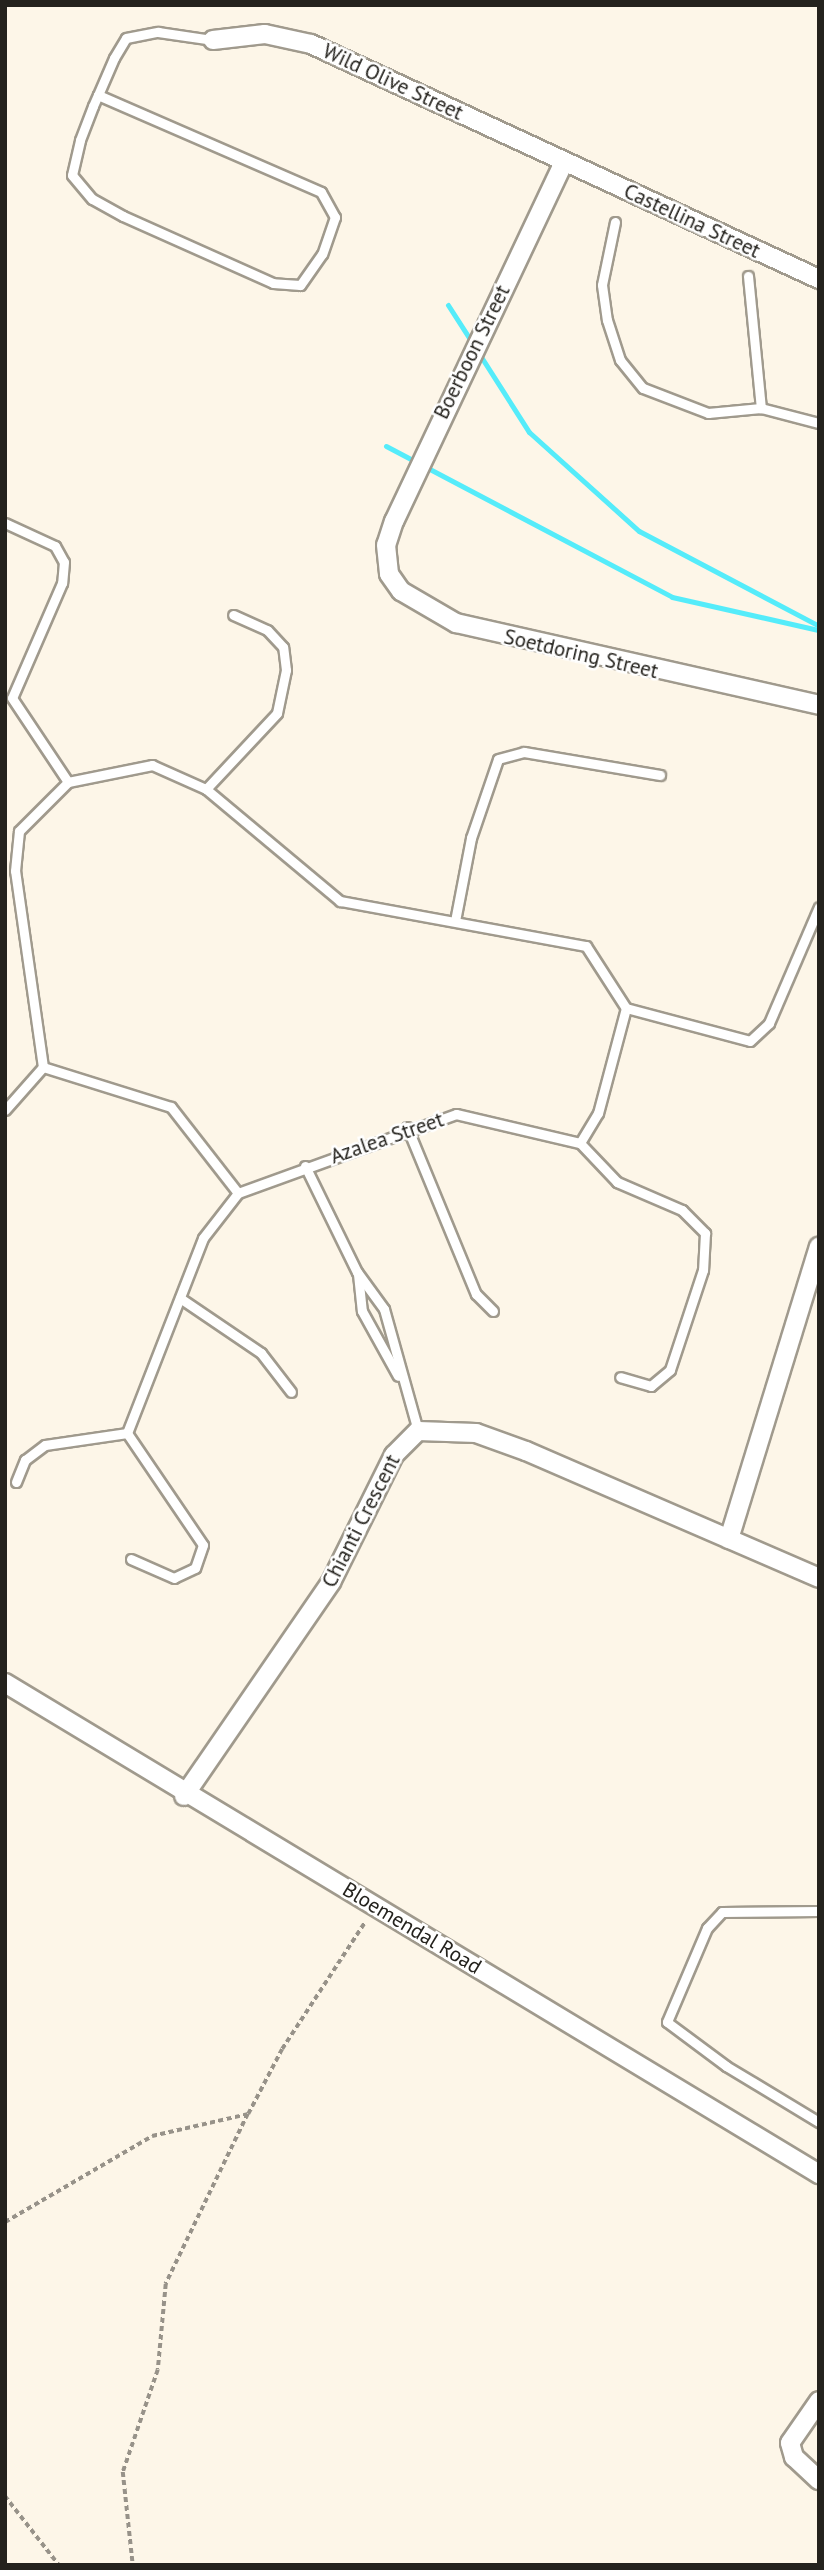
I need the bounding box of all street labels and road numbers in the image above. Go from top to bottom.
street label: Wild Olive Street [319,38,467,126]
street label: Castellina Street [620,178,764,264]
street label: Boerboon Street [429,281,515,423]
street label: Soetdoring Street [501,624,661,684]
street label: Azalea Street [327,1107,447,1169]
street label: Chianti Crescent [317,1450,405,1592]
street label: Bloemendal Road [338,1877,486,1979]

